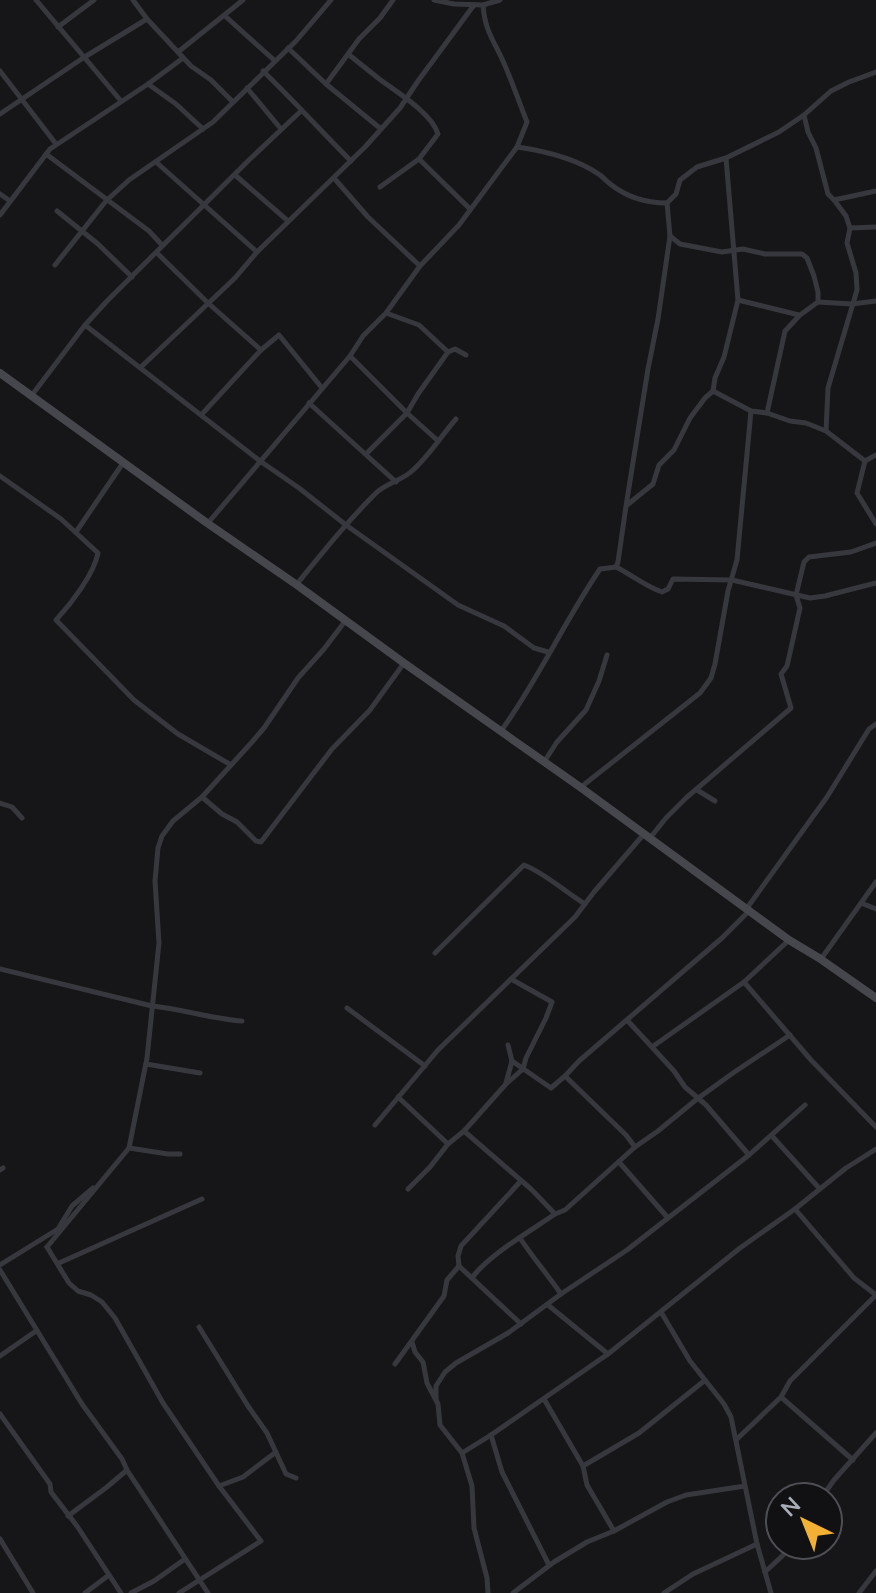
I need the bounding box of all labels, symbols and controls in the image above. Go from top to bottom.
north arrow [764,1481,844,1561]
text: N [775,1490,806,1522]

